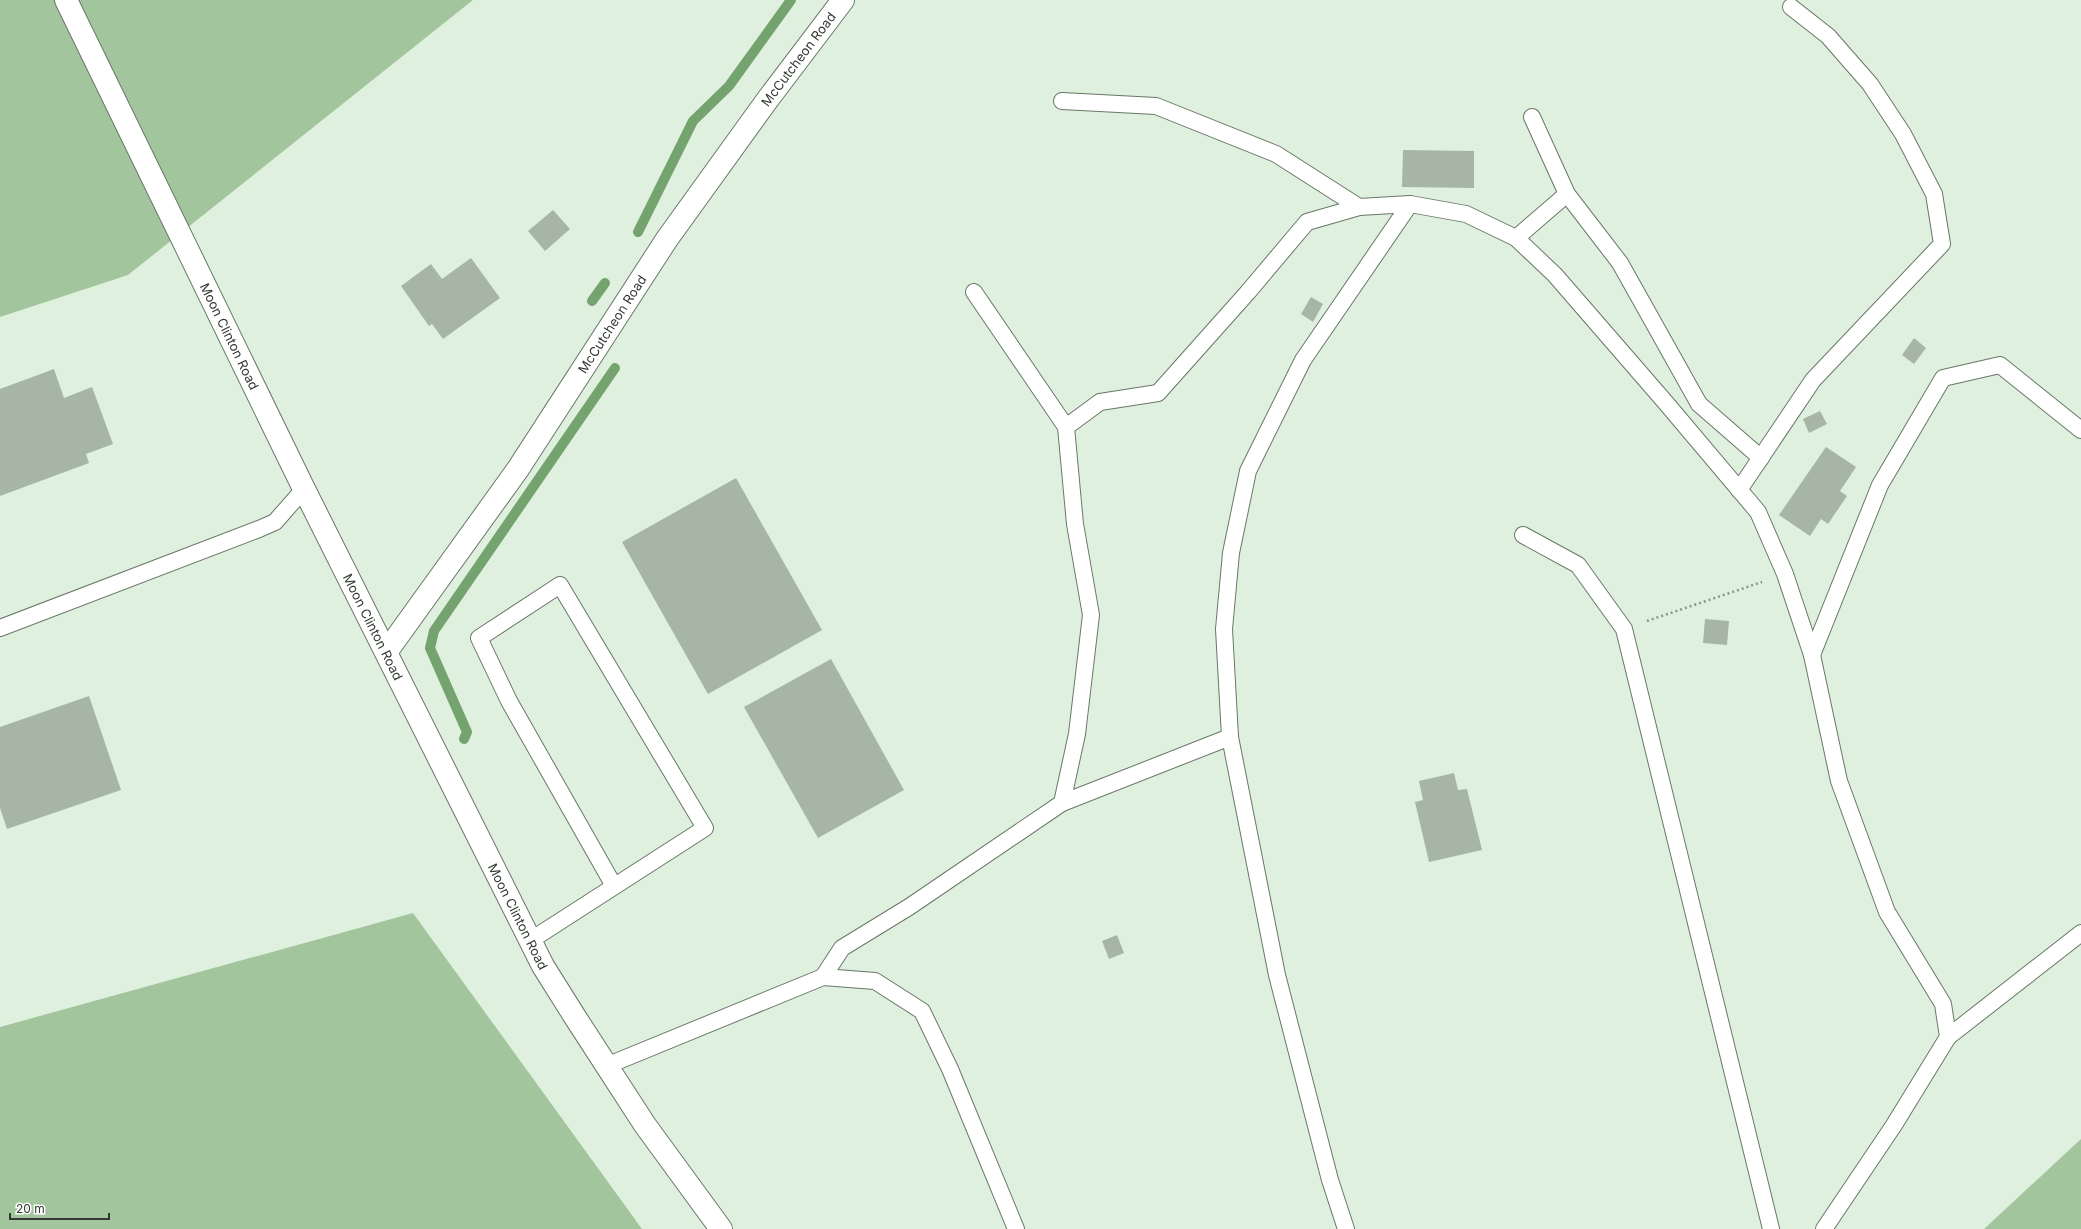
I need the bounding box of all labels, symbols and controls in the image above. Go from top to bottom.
street label: McCutcheon Road [758,9,839,109]
street label: McCutcheon Road [574,272,650,376]
street label: Moon Clinton Road [197,280,262,392]
street label: Moon Clinton Road [340,571,406,683]
street label: Moon Clinton Road [485,861,552,972]
scale bar [10,1195,109,1221]
text: 20 m [16,1201,45,1216]

